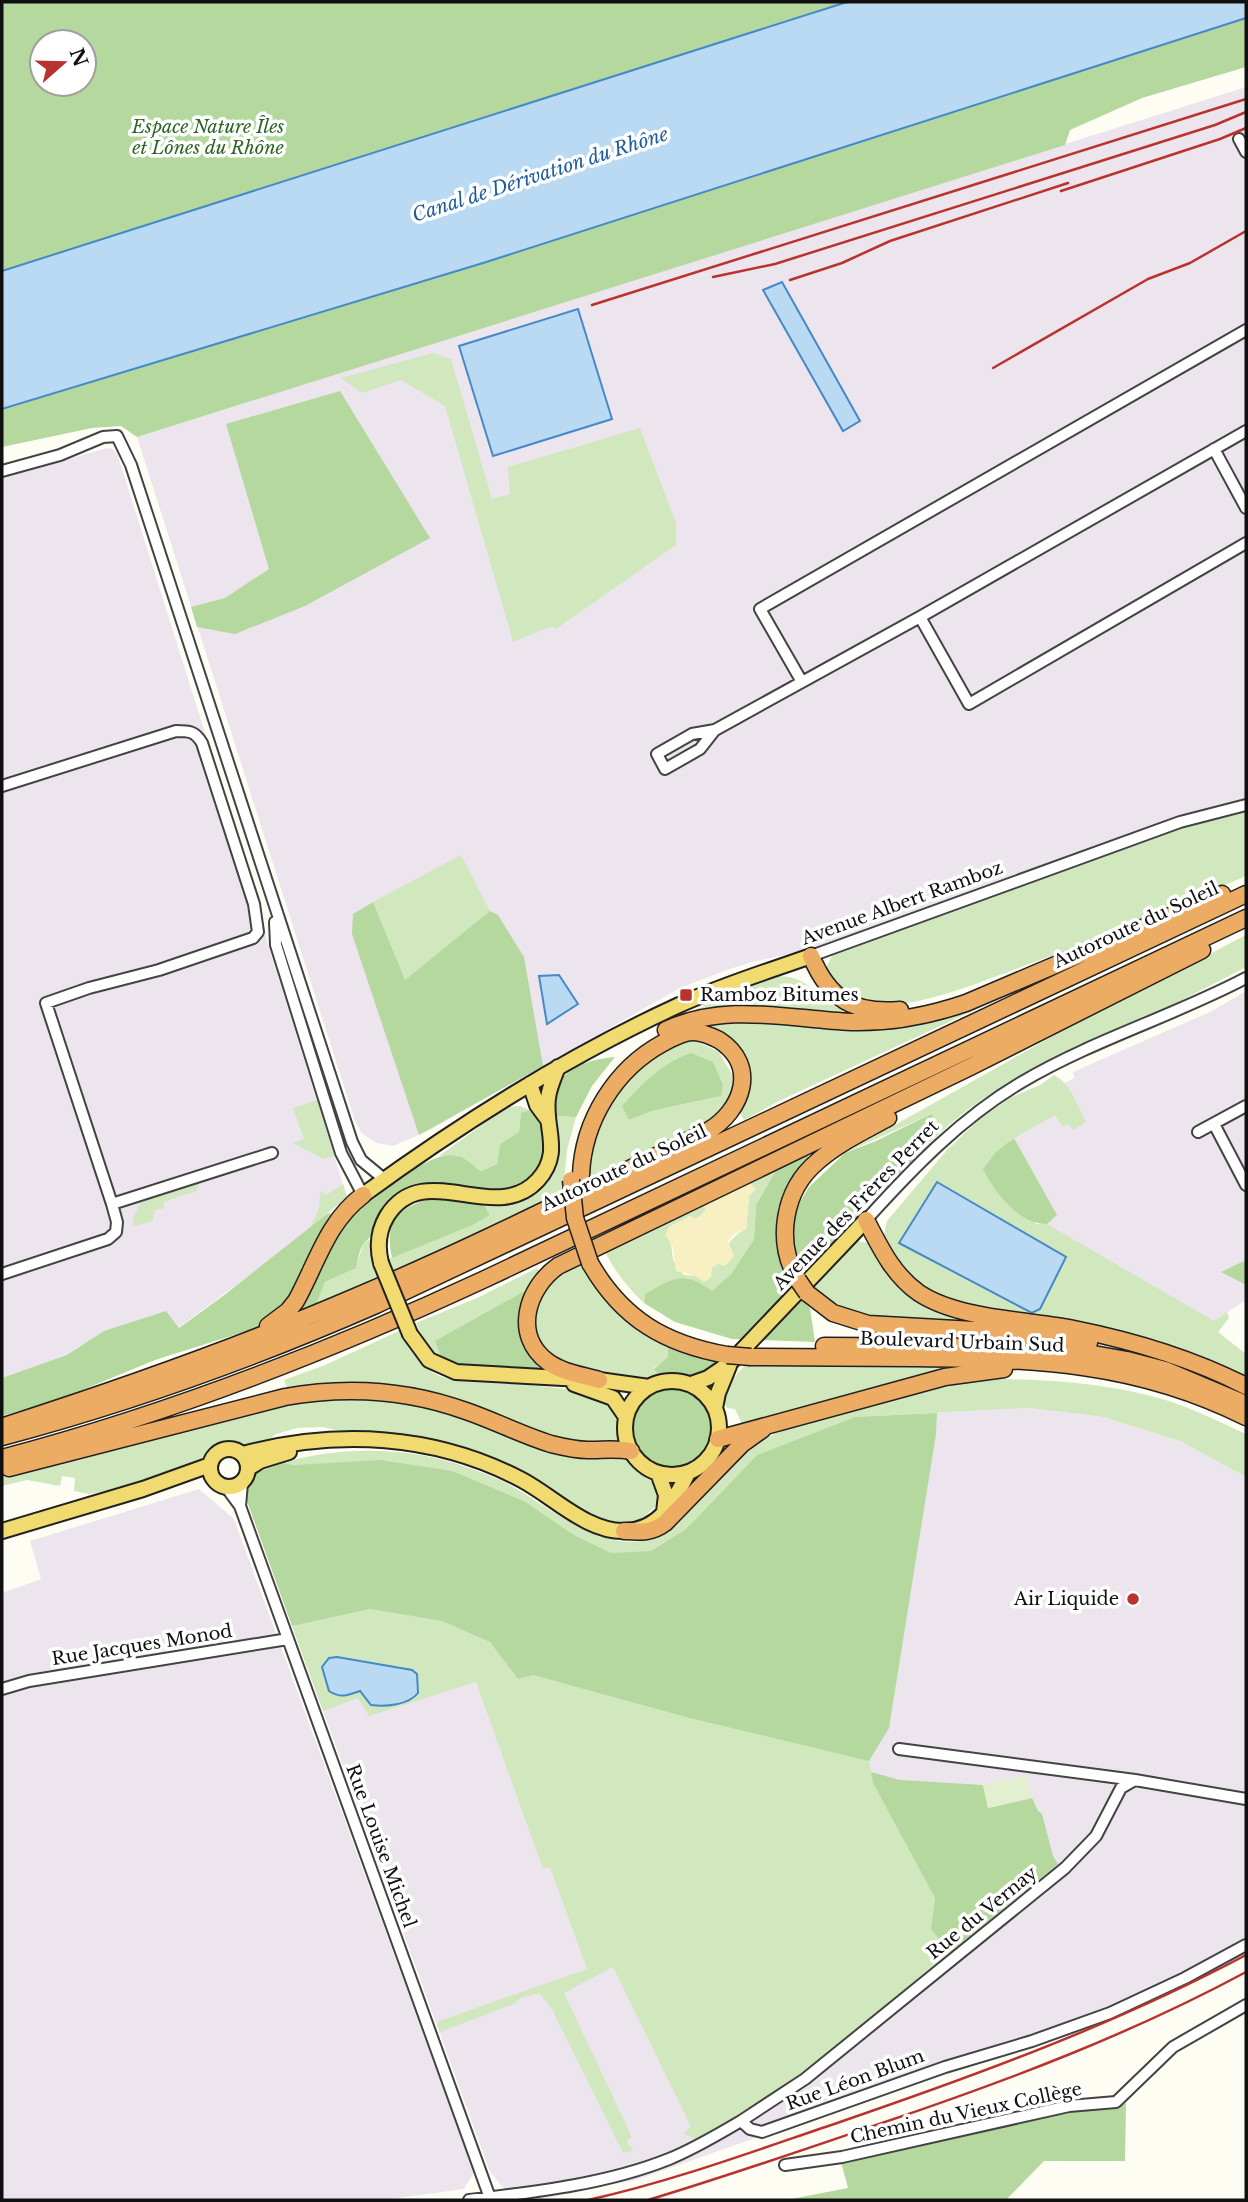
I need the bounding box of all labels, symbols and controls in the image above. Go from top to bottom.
north arrow [28,28,98,98]
text: N [65,45,92,70]
park label: Espace Nature Îles et Lônes du Rhône [131,115,284,159]
water label: Canal de Dérivation du Rhône [409,122,671,227]
street label: Avenue Albert Ramboz [798,856,1006,950]
street label: Autoroute du Soleil [1049,877,1222,973]
place label: Ramboz Bitumes [700,984,859,1006]
marker: Ramboz Bitumes [678,987,694,1003]
street label: Avenue des Frères Perret [768,1115,943,1296]
street label: Autoroute du Soleil [537,1120,710,1216]
street label: Boulevard Urbain Sud [859,1327,1065,1357]
place label: Air Liquide [1013,1588,1119,1610]
marker: Air Liquide [1125,1591,1141,1607]
street label: Rue Jacques Monod [50,1620,234,1670]
street label: Rue Louise Michel [341,1761,421,1931]
street label: Rue du Vernay [922,1862,1042,1964]
street label: Rue Léon Blum [783,2045,927,2115]
street label: Chemin du Vieux Collège [848,2078,1084,2148]

